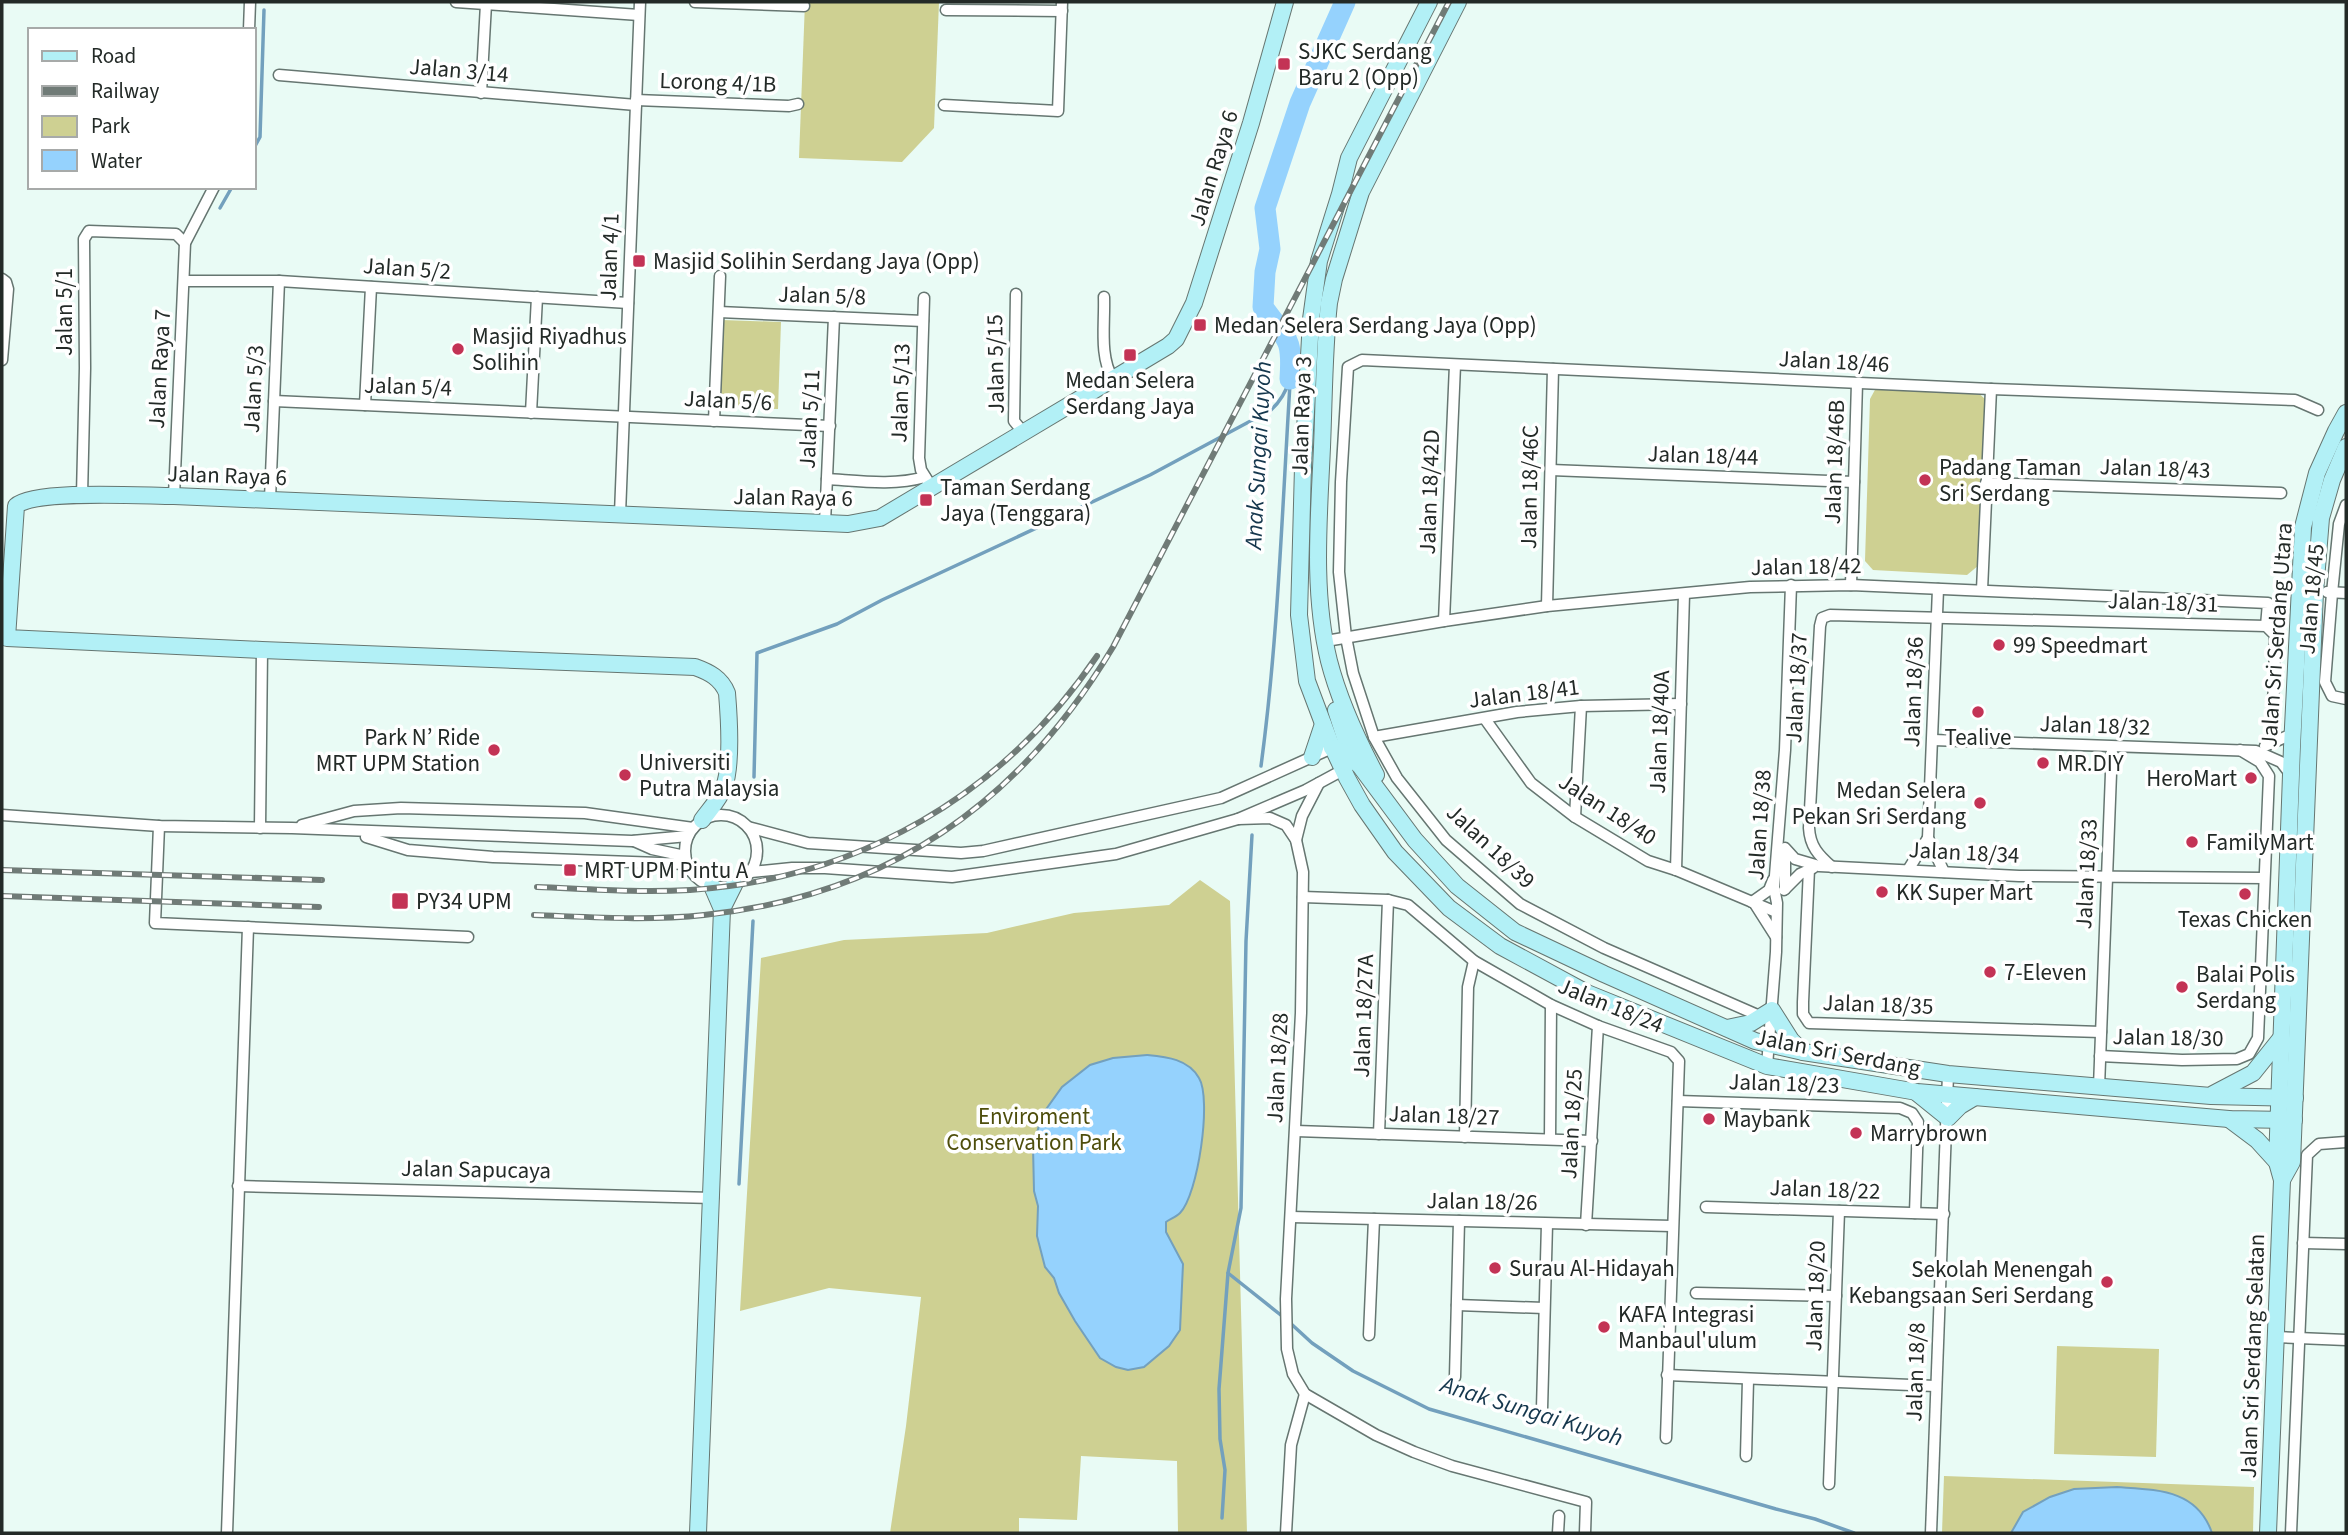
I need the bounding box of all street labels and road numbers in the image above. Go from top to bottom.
street label: Jalan 3/14 [408,50,510,91]
street label: Lorong 4/1B [659,64,777,101]
street label: Jalan Raya 6 [1180,106,1247,230]
street label: Jalan 4/1 [591,212,628,302]
street label: Jalan 5/2 [362,249,452,288]
street label: Jalan 5/1 [48,268,81,356]
street label: Jalan 5/8 [777,277,867,314]
street label: Jalan Raya 7 [140,308,179,430]
street label: Jalan 5/15 [978,314,1013,414]
street label: Jalan 18/46 [1778,342,1890,381]
street label: Jalan 5/13 [882,343,919,443]
street label: Jalan 5/3 [235,344,272,434]
street label: Jalan Raya 3 [1283,356,1320,476]
street label: Jalan 5/4 [363,368,453,405]
street label: Jalan 5/11 [790,368,829,470]
street label: Jalan 5/6 [683,382,773,419]
street label: Jalan 18/46B [1816,399,1853,525]
street label: Jalan 18/46C [1512,425,1547,549]
street label: Jalan 18/42D [1411,429,1448,555]
street label: Jalan 18/44 [1647,437,1759,474]
street label: Jalan 18/43 [2099,450,2211,487]
street label: Jalan Raya 6 [167,457,287,494]
street label: Jalan Raya 6 [733,480,853,515]
street label: Jalan Sri Serdang Utara [2252,522,2301,748]
street label: Jalan 18/45 [2290,542,2333,656]
street label: Jalan 18/42 [1750,549,1862,584]
street label: Jalan 18/31 [2107,584,2219,621]
street label: Jalan 18/37 [1777,632,1816,744]
street label: Jalan 18/36 [1895,636,1932,748]
street label: Jalan 18/40A [1641,669,1678,794]
street label: Jalan 18/41 [1467,670,1581,717]
street label: Jalan 18/32 [2039,707,2151,744]
street label: Jalan 18/40 [1552,765,1663,853]
street label: Jalan 18/38 [1739,769,1780,882]
street label: Jalan 18/39 [1439,796,1543,896]
street label: Jalan 18/33 [2067,818,2106,930]
street label: Jalan 18/34 [1908,833,2020,872]
street label: Jalan 18/27A [1345,953,1382,1078]
street label: Jalan 18/24 [1553,969,1668,1042]
street label: Jalan 18/35 [1822,986,1934,1023]
street label: Jalan 18/28 [1258,1012,1297,1124]
street label: Jalan Sri Serdang [1752,1020,1924,1085]
street label: Jalan 18/30 [2112,1020,2224,1055]
street label: Jalan 18/23 [1728,1065,1840,1102]
street label: Jalan 18/25 [1552,1068,1591,1180]
street label: Jalan 18/27 [1388,1097,1500,1134]
street label: Jalan Sapucaya [401,1152,551,1187]
street label: Jalan 18/22 [1769,1171,1881,1208]
street label: Jalan 18/26 [1426,1184,1538,1219]
street label: Jalan Sri Serdang Selatan [2232,1233,2273,1479]
street label: Jalan 18/20 [1797,1240,1834,1352]
street label: Jalan 18/8 [1897,1322,1934,1422]

